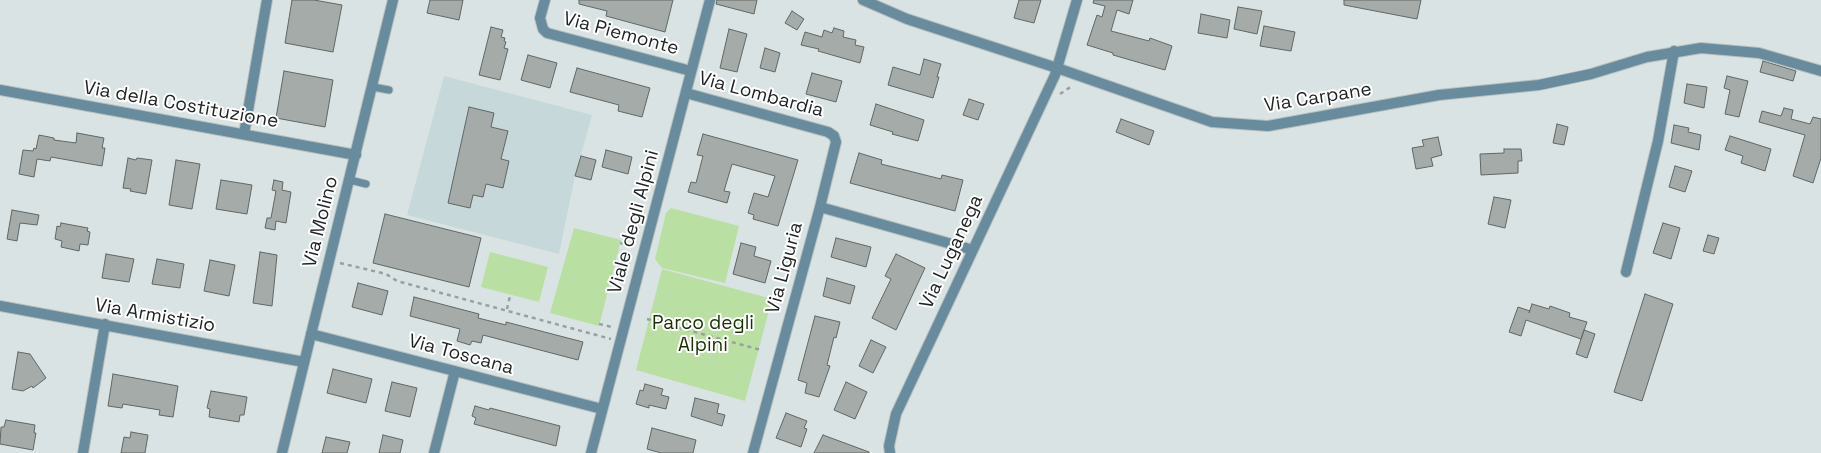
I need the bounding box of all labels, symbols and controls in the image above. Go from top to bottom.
street label: Via Piemonte [561,8,681,60]
street label: Via Lombardia [696,67,826,123]
street label: Via della Costituzione [82,77,280,133]
street label: Via Carpane [1263,78,1373,118]
street label: Viale degli Alpini [604,148,664,296]
street label: Via Molino [299,174,343,270]
street label: Via Luganega [916,191,988,313]
street label: Via Liguria [762,220,808,316]
street label: Via Armistizio [93,294,217,338]
park label: Parco degli Alpini [652,313,754,357]
street label: Via Toscana [406,330,516,380]

